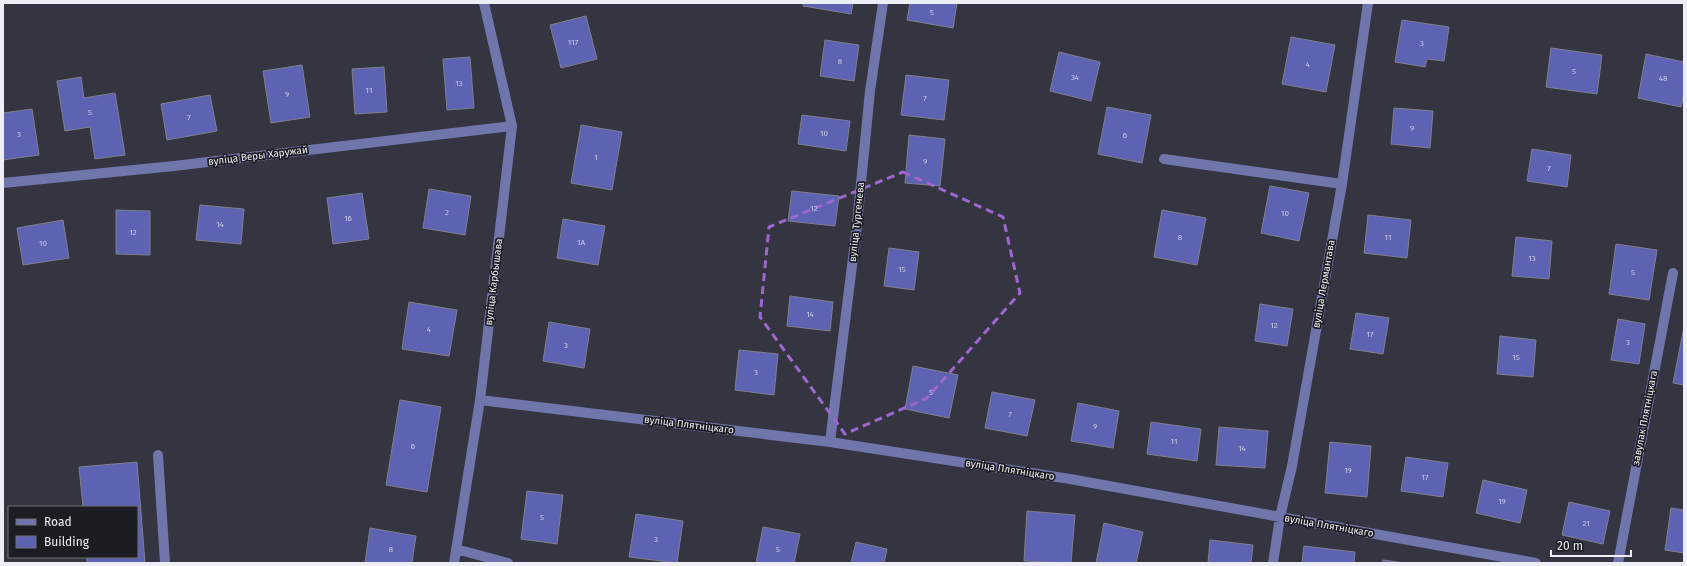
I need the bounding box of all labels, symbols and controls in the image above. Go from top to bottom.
house number: 5 [930,8,934,17]
house number: 117 [568,38,579,47]
house number: 3 [1420,39,1424,48]
house number: 8 [838,57,843,66]
house number: 4 [1306,60,1311,69]
house number: 5 [1572,67,1576,76]
house number: 34 [1071,73,1080,82]
house number: 48 [1659,74,1668,83]
house number: 13 [455,79,463,88]
house number: 11 [366,86,372,95]
house number: 9 [285,90,289,99]
house number: 7 [923,94,927,103]
house number: 5 [88,108,92,117]
house number: 7 [187,113,191,122]
house number: 9 [1410,124,1414,133]
house number: 10 [820,129,828,138]
house number: 3 [17,130,21,139]
house number: 6 [1123,131,1127,140]
street label: вуліца Веры Харужай [207,143,309,168]
house number: 1 [594,153,598,162]
house number: 9 [923,157,927,166]
house number: 7 [1547,164,1551,173]
street label: вуліца Тургенева [846,181,867,263]
house number: 12 [810,204,818,213]
house number: 2 [445,208,449,217]
house number: 10 [1281,209,1289,218]
house number: 16 [344,214,352,223]
house number: 14 [216,220,225,229]
house number: 12 [129,228,137,237]
house number: 8 [1178,233,1183,242]
house number: 11 [1385,233,1391,242]
street label: вуліца Карбышава [482,238,505,326]
house number: 1А [577,238,585,247]
house number: 10 [39,239,47,248]
street label: вуліца Лермантава [1309,239,1338,329]
house number: 13 [1528,254,1536,263]
house number: 15 [898,265,906,274]
house number: 5 [1631,268,1635,277]
house number: 14 [806,310,815,319]
house number: 12 [1270,321,1278,330]
house number: 4 [427,325,432,334]
house number: 17 [1366,330,1374,339]
house number: 3 [1626,338,1630,347]
house number: 3 [564,341,568,350]
house number: 15 [1512,353,1520,362]
house number: 3 [754,368,758,377]
street label: завулак Плятніцкага [1629,369,1660,467]
house number: 5 [929,388,933,397]
house number: 7 [1008,410,1012,419]
street label: вуліца Плятніцкаго [643,413,735,436]
house number: 9 [1093,422,1097,431]
house number: 11 [1171,437,1177,446]
house number: 6 [411,442,415,451]
house number: 14 [1238,444,1247,453]
street label: вуліца Плятніцкаго [964,456,1056,483]
house number: 19 [1344,466,1352,475]
house number: 17 [1421,473,1429,482]
house number: 19 [1498,497,1506,506]
legend [8,506,138,558]
street label: вуліца Плятніцкаго [1283,511,1375,540]
house number: 5 [540,513,544,522]
text: Road [44,515,72,529]
house number: 21 [1582,519,1590,528]
scale bar [1551,532,1631,558]
text: Building [44,535,90,549]
house number: 3 [654,535,658,544]
text: 20 m [1557,539,1583,553]
house number: 8 [389,545,394,554]
house number: 5 [776,545,780,554]

